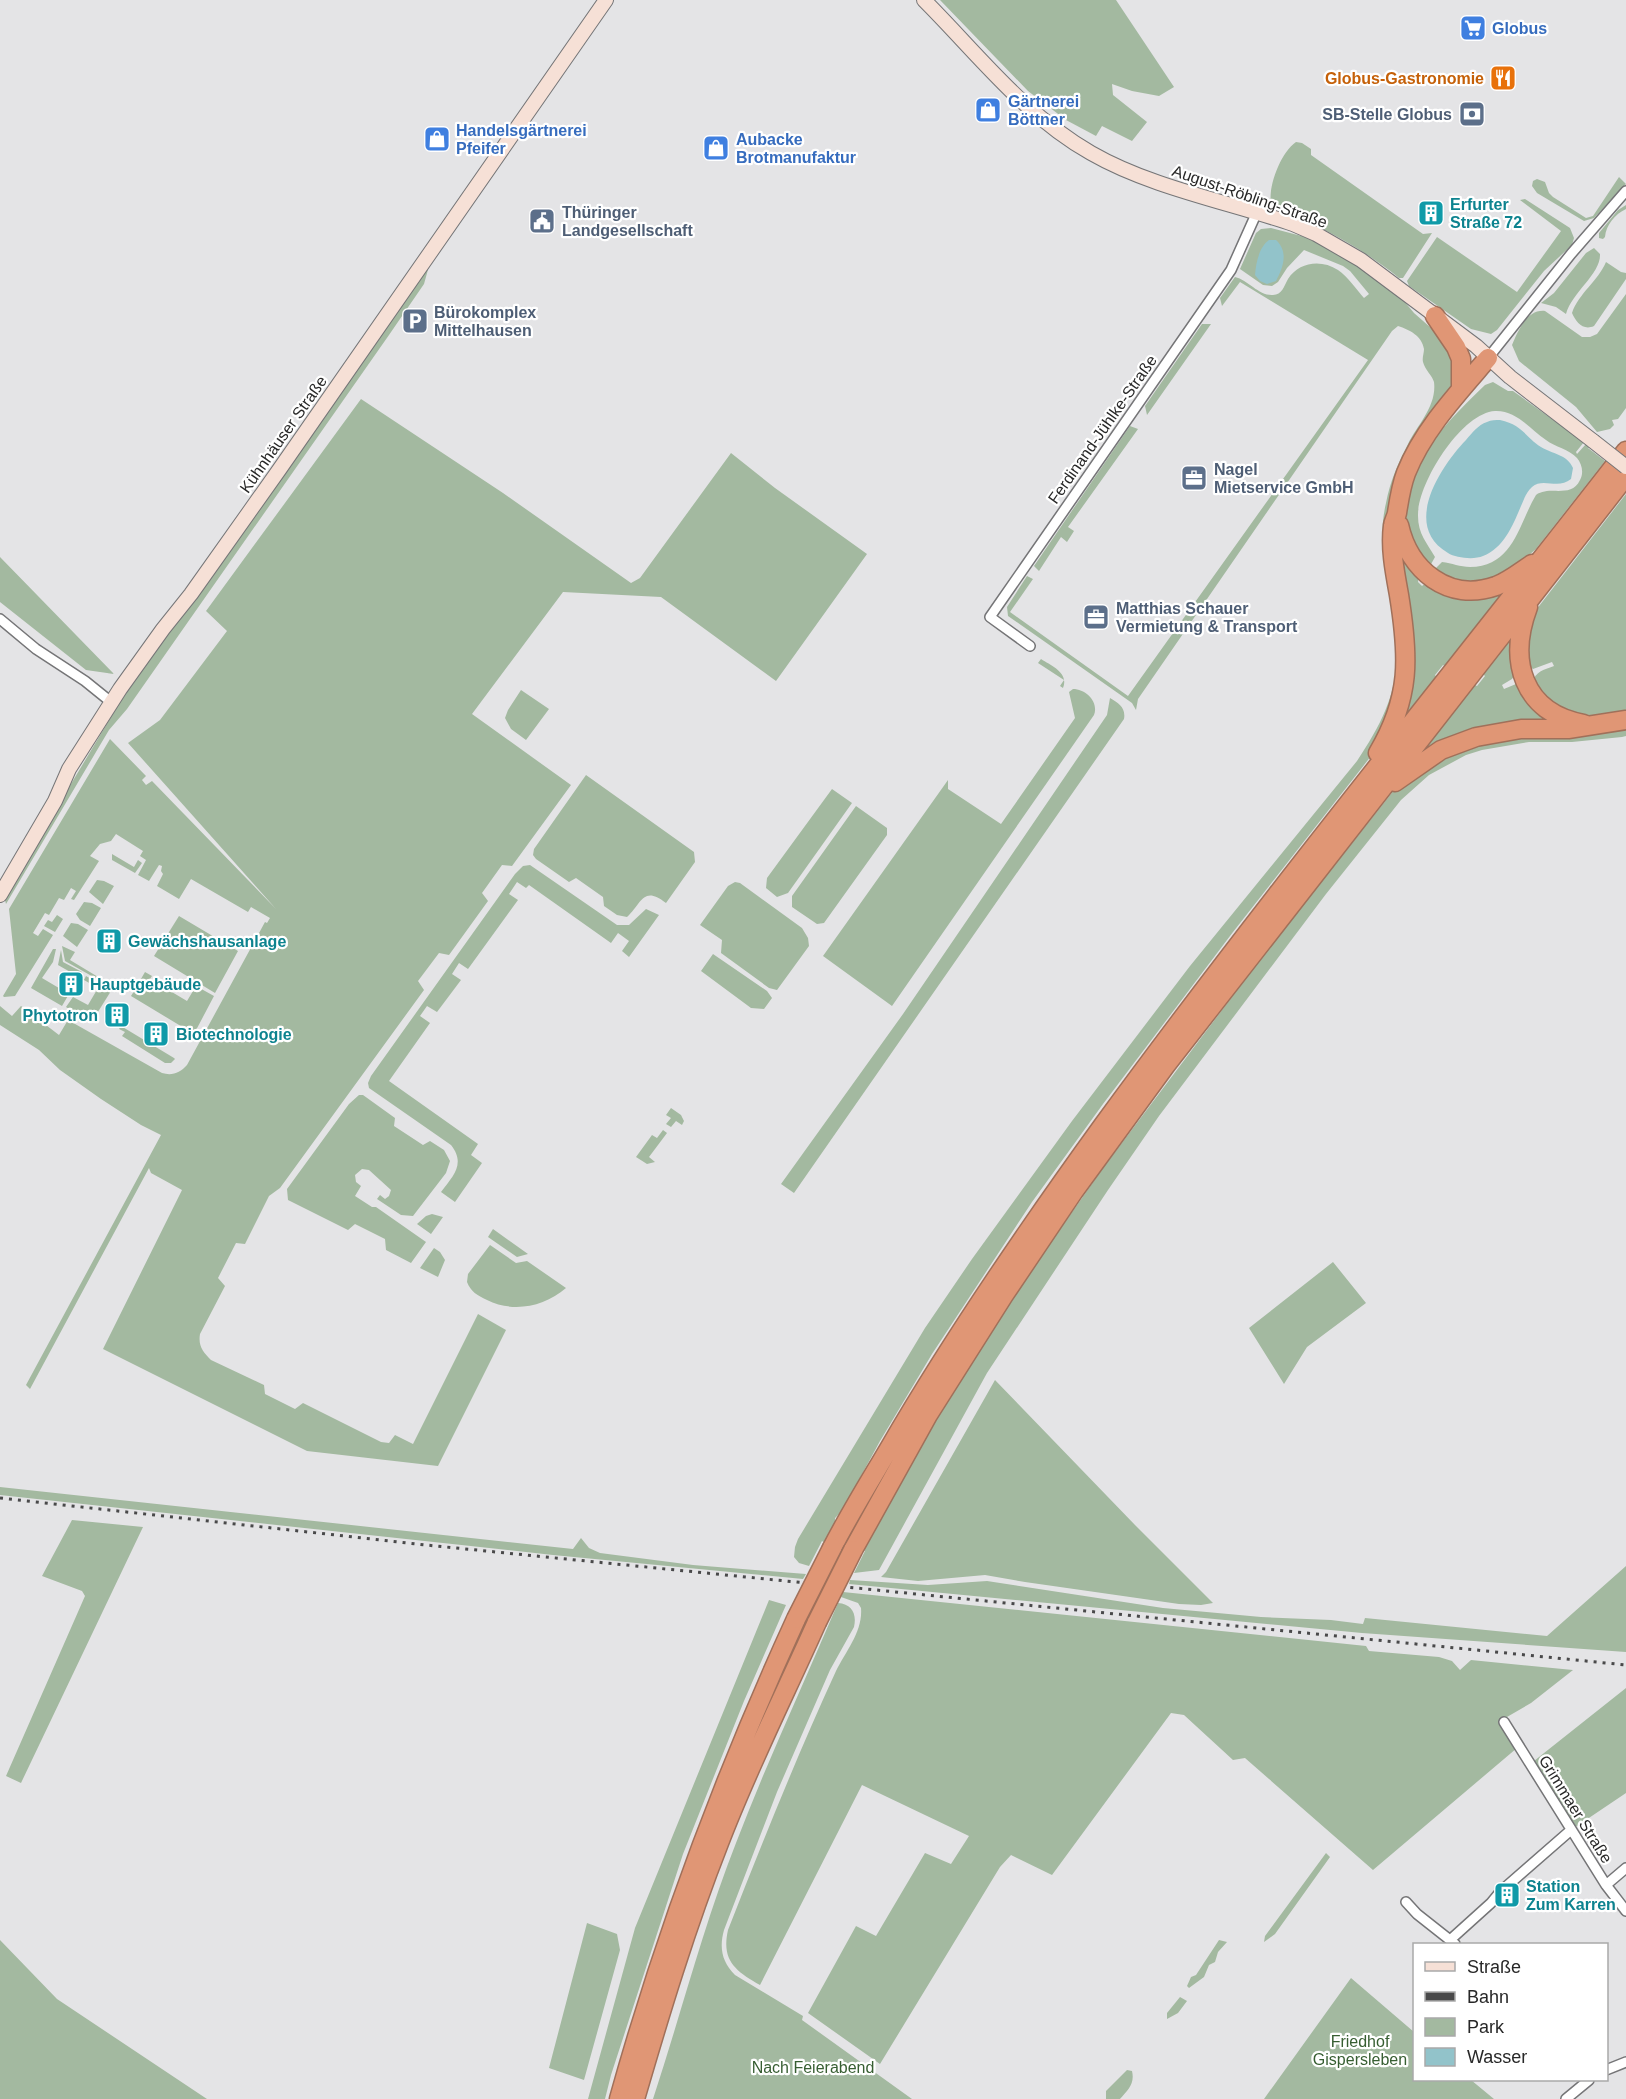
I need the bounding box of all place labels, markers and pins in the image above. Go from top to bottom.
supermarket icon: Globus [1458,13,1488,43]
place label: Globus [1492,20,1547,37]
restaurant icon: Globus-Gastronomie [1488,63,1518,93]
place label: Globus-Gastronomie [1325,70,1484,87]
place label: Gärtnerei Böttner [1008,93,1079,128]
shop icon: Gärtnerei Böttner [973,95,1003,125]
bank icon: SB-Stelle Globus [1457,99,1487,129]
place label: SB-Stelle Globus [1322,106,1452,123]
place label: Handelsgärtnerei Pfeifer [456,122,587,157]
shop icon: Handelsgärtnerei Pfeifer [422,124,452,154]
place label: Aubacke Brotmanufaktur [736,131,856,166]
shop icon: Aubacke Brotmanufaktur [701,133,731,163]
place label: Erfurter Straße 72 [1450,196,1522,231]
building icon: Erfurter Straße 72 [1416,198,1446,228]
place label: Thüringer Landgesellschaft [562,204,693,239]
public building icon: Thüringer Landgesellschaft [527,206,557,236]
place label: Bürokomplex Mittelhausen [434,304,536,339]
parking icon: Bürokomplex Mittelhausen [400,306,430,336]
place label: Nagel Mietservice GmbH [1214,461,1354,496]
office icon: Nagel Mietservice GmbH [1179,463,1209,493]
place label: Matthias Schauer Vermietung & Transport [1116,600,1298,635]
office icon: Matthias Schauer Vermietung & Transport [1081,602,1111,632]
building icon: Gewächshausanlage [94,926,124,956]
place label: Gewächshausanlage [128,933,286,950]
building icon: Hauptgebäude [56,969,86,999]
place label: Hauptgebäude [90,976,201,993]
building icon: Phytotron [102,1000,132,1030]
place label: Phytotron [22,1007,98,1024]
building icon: Biotechnologie [141,1019,171,1049]
place label: Biotechnologie [176,1026,292,1043]
place label: Station Zum Karren [1526,1878,1616,1913]
building icon: Station Zum Karren [1492,1880,1522,1910]

